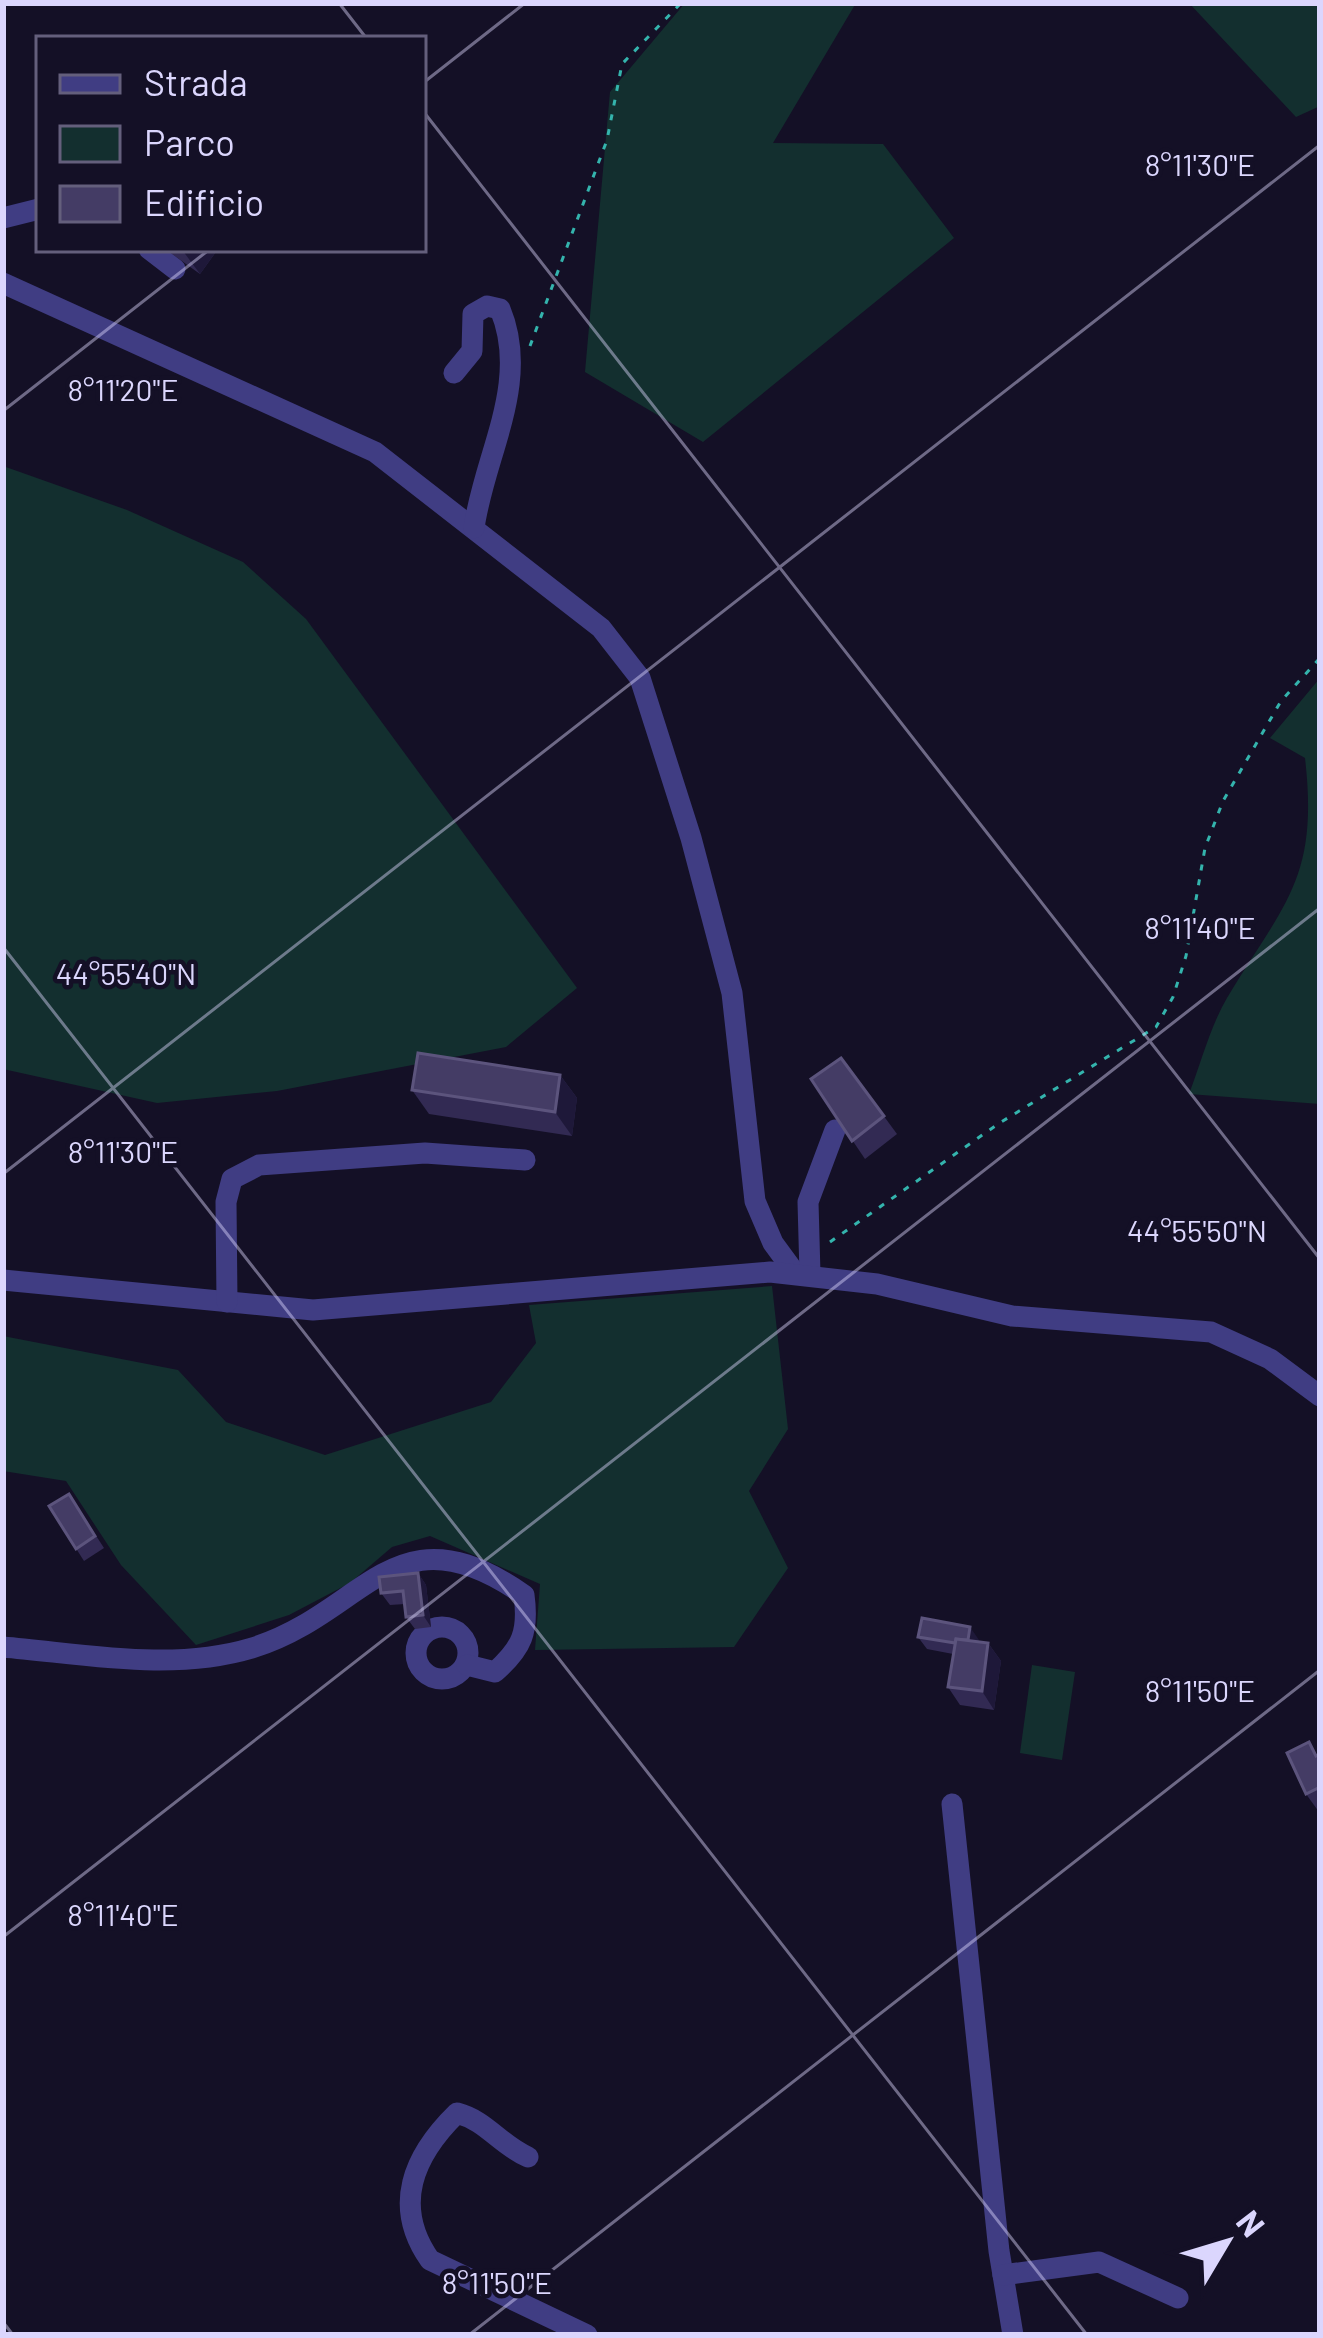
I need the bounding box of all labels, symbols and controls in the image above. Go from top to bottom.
legend [36,36,426,252]
text: Strada [144,60,248,103]
text: Parco [144,120,235,163]
text: 8°11'30"E [1145,146,1255,182]
text: Edificio [144,180,264,223]
text: 8°11'20"E [67,371,179,407]
text: 8°11'40"E [1144,909,1256,945]
text: 44°55'40"N [56,955,196,991]
text: 8°11'30"E [68,1133,178,1169]
text: 44°55'50"N [1127,1212,1267,1248]
text: 8°11'50"E [1145,1672,1255,1708]
text: 8°11'40"E [67,1896,179,1932]
north arrow [1167,2182,1287,2302]
text: N [1229,2202,1274,2244]
text: 8°11'50"E [442,2264,552,2300]

